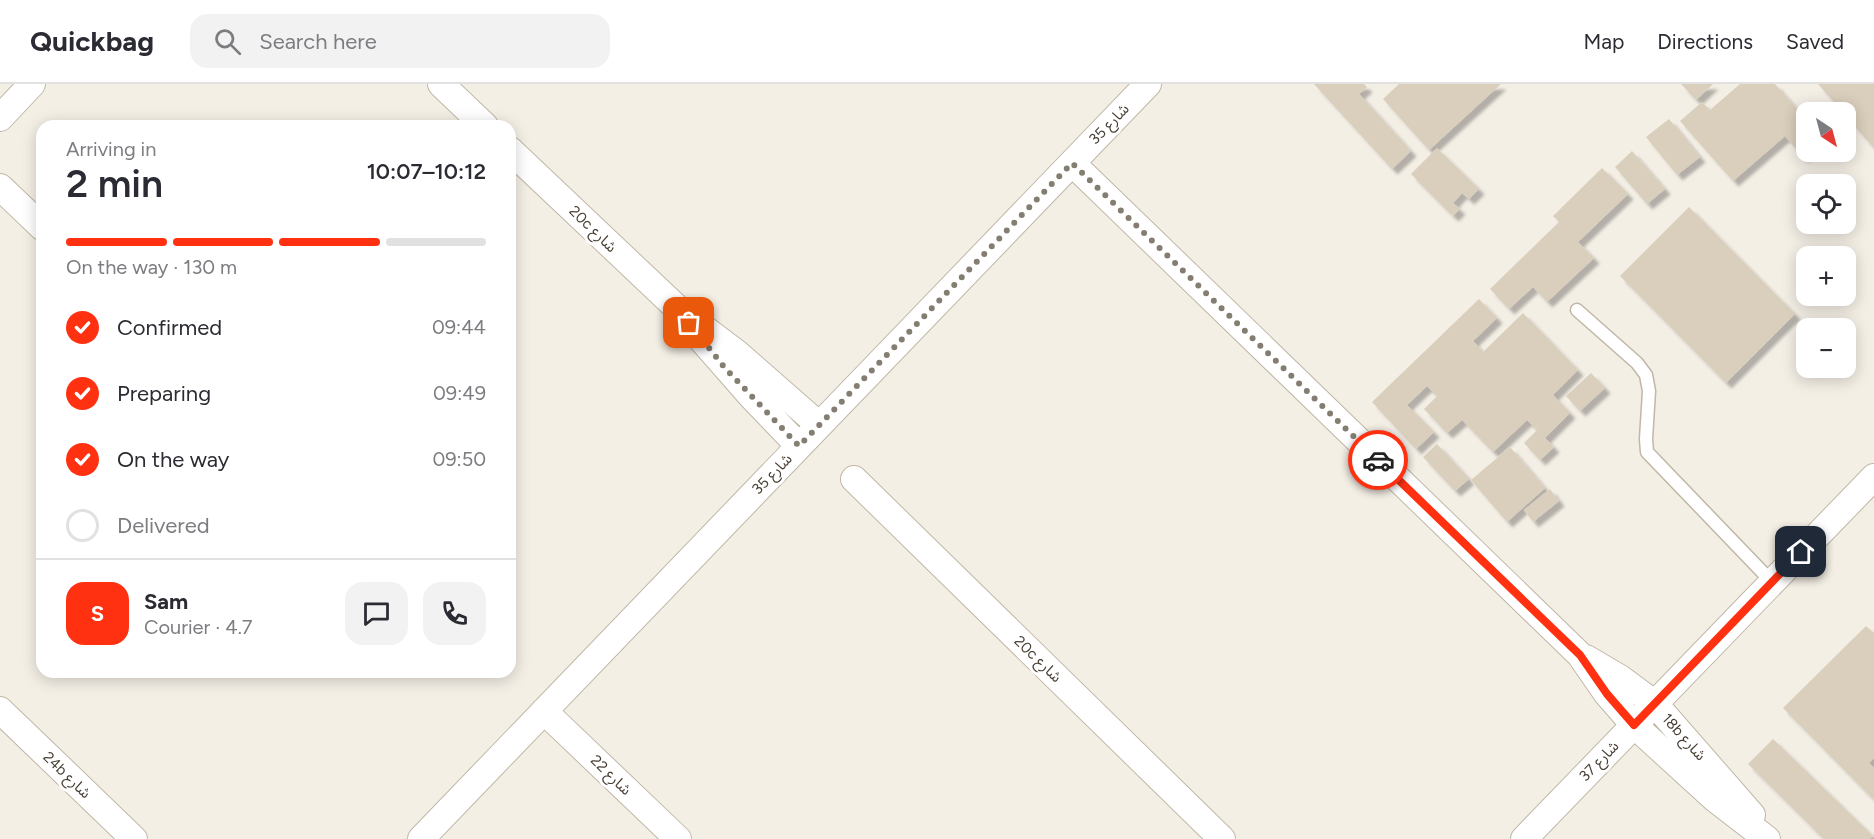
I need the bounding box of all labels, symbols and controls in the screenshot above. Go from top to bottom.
search box [190,14,610,68]
text: Quickbag [30,24,154,58]
icon: search [211,25,244,58]
text: Search here [259,28,377,55]
text: Map [1583,29,1624,54]
text: Directions [1657,29,1753,54]
text: Saved [1786,29,1844,54]
street label: شارع 35 [1085,100,1135,150]
north arrow [1796,102,1856,162]
map controls [1796,102,1856,378]
text: Arriving in [66,137,156,161]
text: 10:07–10:12 [367,158,486,185]
text: 2 min [66,160,163,207]
button: locate [1796,174,1856,234]
street label: 20c شارع [563,202,621,258]
button: + [1796,246,1856,306]
text: On the way · 130 m [66,255,237,279]
pin [663,297,714,348]
icon: bag [672,306,705,339]
icon: check [66,311,99,344]
text: Confirmed [117,314,222,341]
text: 09:44 [432,315,486,339]
button: − [1796,318,1856,378]
icon: check [66,377,99,410]
text: Preparing [117,380,211,407]
text: 09:49 [433,381,486,405]
courier [1348,430,1408,490]
icon: check [66,443,99,476]
icon: car [1362,444,1395,477]
text: On the way [117,446,229,473]
text: 09:50 [432,447,486,471]
street label: شارع 35 [748,450,798,500]
text: Delivered [117,512,210,539]
pin [1775,526,1826,577]
icon: home [1784,535,1817,568]
button: chat [345,582,408,645]
button: phone [423,582,486,645]
text: Sam [144,588,188,615]
text: S [91,600,104,627]
text: Courier · 4.7 [144,615,253,639]
street label: 20c شارع [1008,632,1066,688]
street label: 18b شارع [1656,710,1710,766]
street label: شارع 37 [1575,737,1625,787]
street label: 24b شارع [37,748,95,804]
street label: شارع 22 [585,751,635,801]

